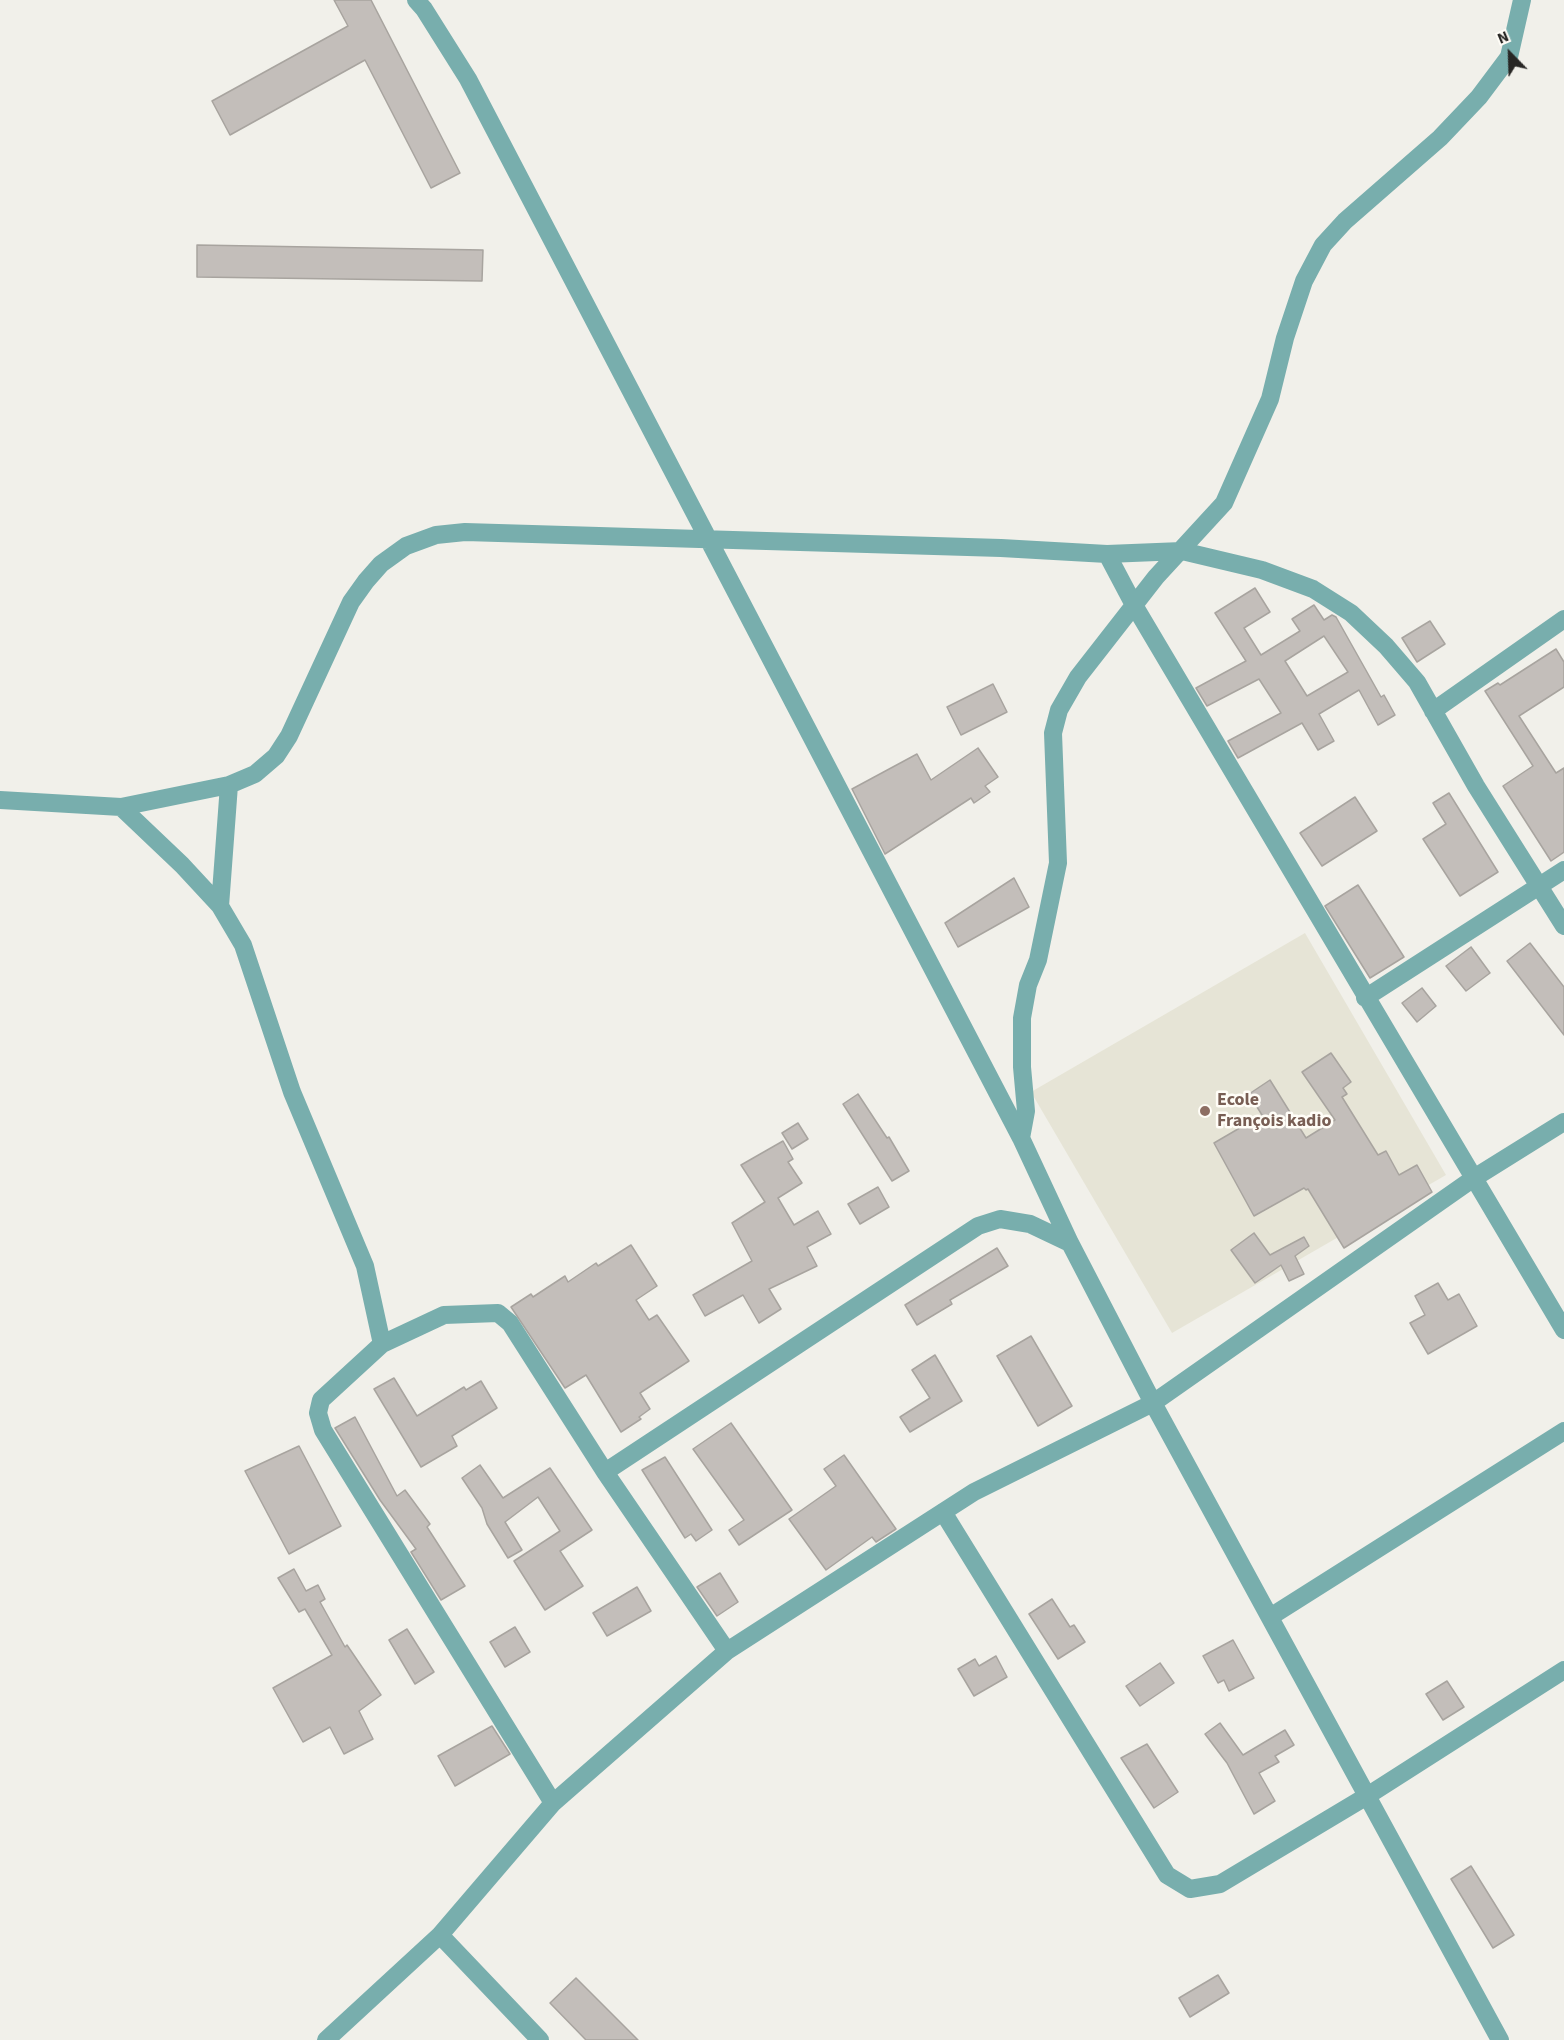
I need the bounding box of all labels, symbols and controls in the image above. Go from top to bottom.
north arrow [1480,24,1540,84]
text: N [1494,25,1512,50]
place label: Ecole François kadio [1217,1090,1331,1132]
marker: Ecole François kadio [1198,1104,1212,1118]

